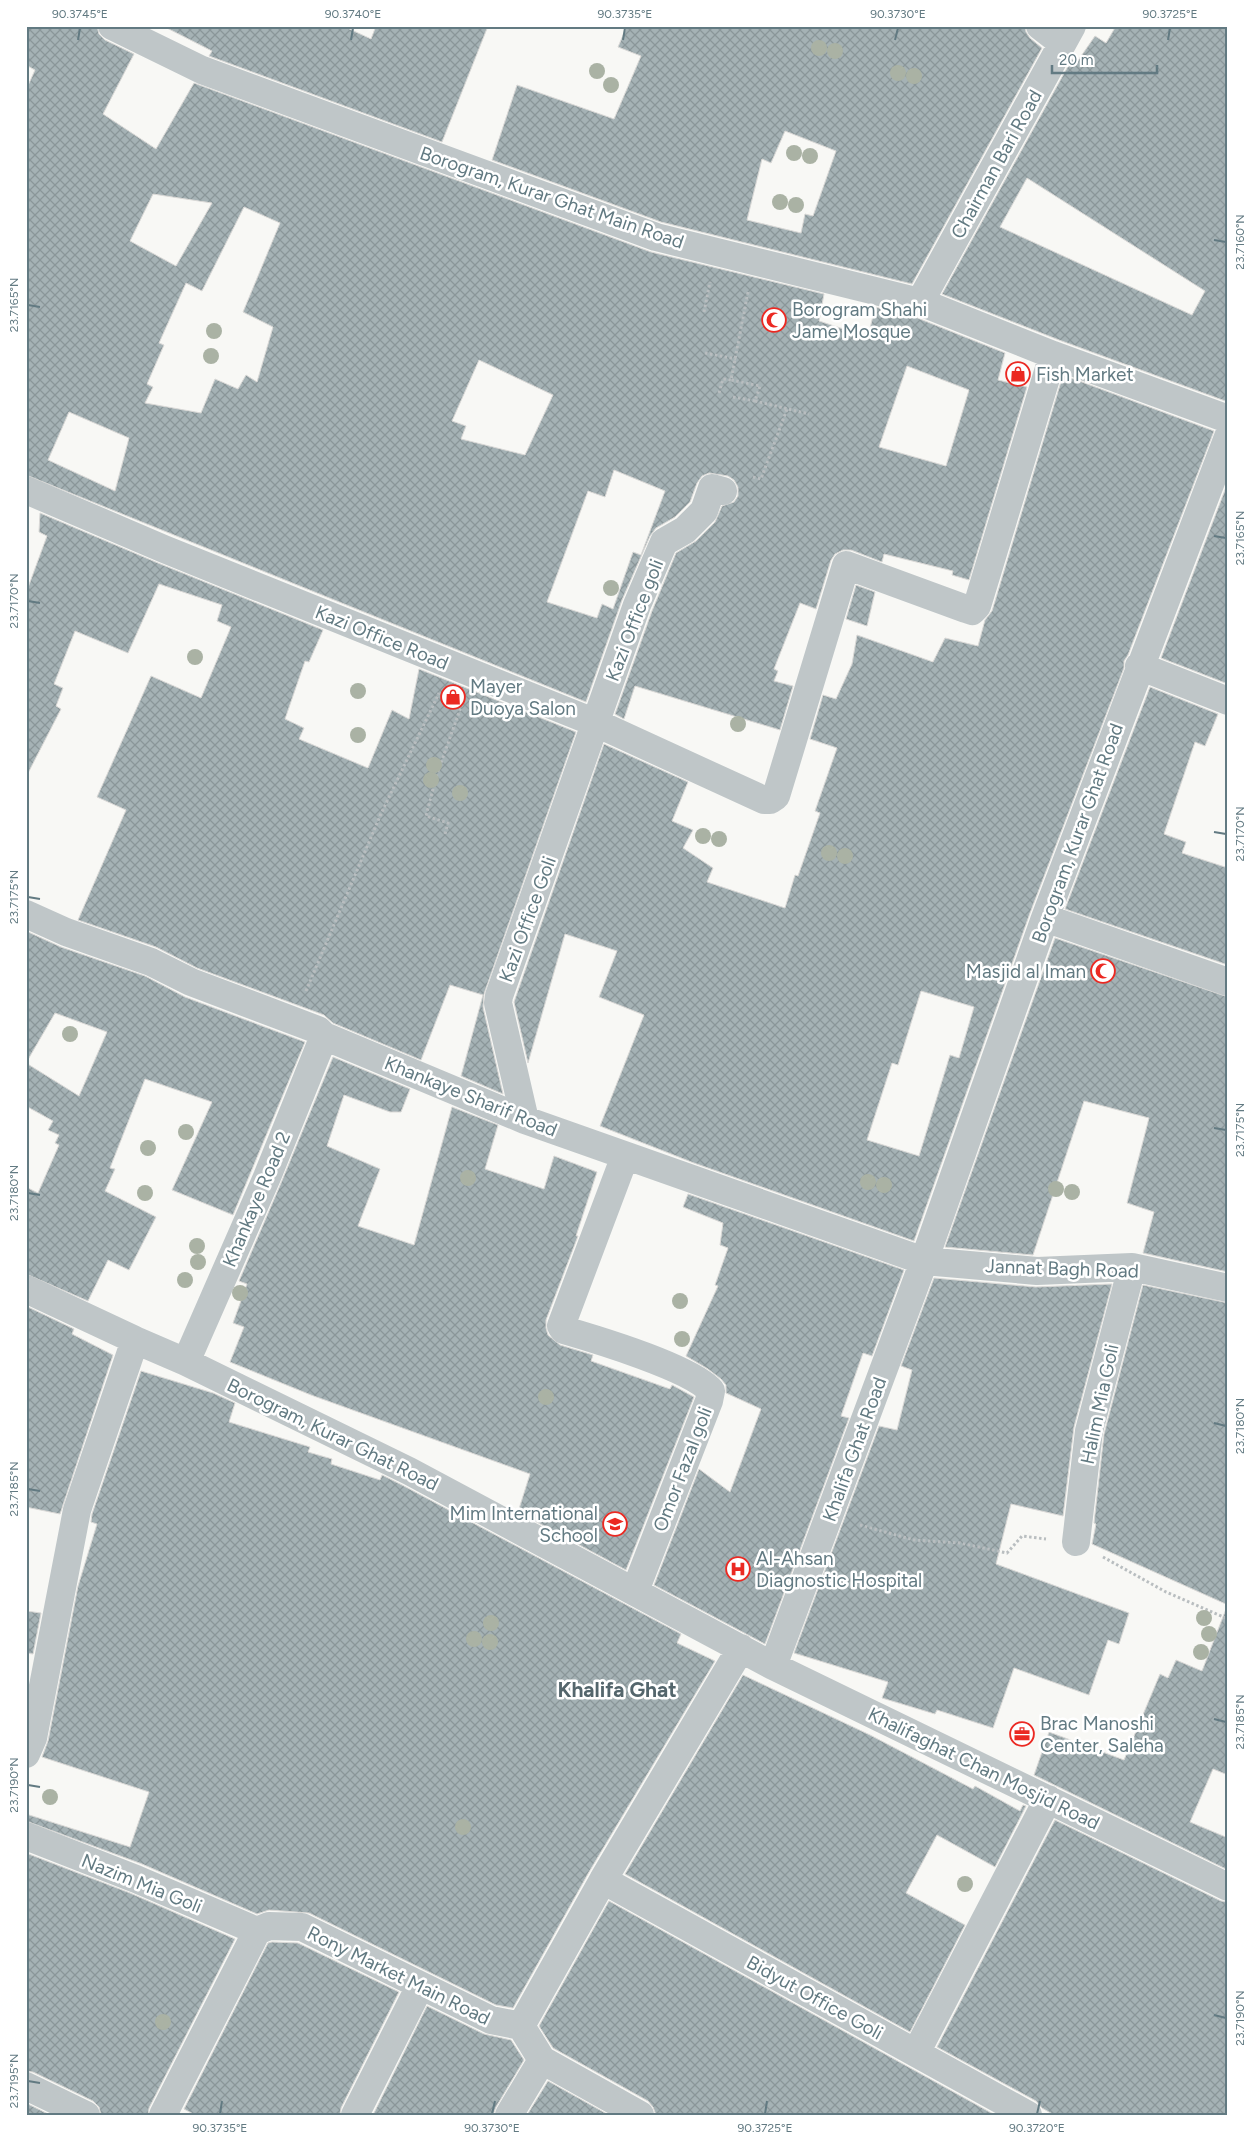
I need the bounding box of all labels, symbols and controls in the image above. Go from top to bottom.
text: 90.3745°E [52,7,108,21]
text: 90.3740°E [325,7,381,21]
text: 90.3735°E [598,7,652,21]
text: 90.3730°E [870,7,926,21]
text: 90.3725°E [1142,7,1198,21]
scale bar [1052,42,1156,74]
text: 20 m [1059,51,1093,69]
street label: Chairman Bari Road [946,86,1047,243]
street label: Borogram, Kurar Ghat Main Road [417,141,687,254]
text: 23.7160°N [1233,214,1247,270]
text: 23.7165°N [7,278,21,332]
place label: Borogram Shahi Jame Mosque [792,298,927,343]
mosque icon: Borogram Shahi Jame Mosque [761,307,787,333]
shop icon: Fish Market [1005,361,1031,387]
place label: Fish Market [1036,363,1134,386]
text: 23.7165°N [1233,511,1247,565]
street label: Kazi Office goli [601,556,668,684]
text: 23.7170°N [7,574,21,629]
street label: Kazi Office Road [312,600,452,675]
place label: Mayer Duoya Salon [470,675,576,720]
shop icon: Mayer Duoya Salon [440,684,466,710]
street label: Borogram, Kurar Ghat Road [1027,720,1128,946]
text: 23.7170°N [1233,807,1247,862]
street label: Kazi Office Goli [494,853,561,985]
text: 23.7175°N [7,870,21,924]
mosque icon: Masjid al Iman [1090,958,1116,984]
place label: Masjid al Iman [966,960,1086,983]
street label: Khankaye Sharif Road [381,1051,560,1142]
text: 23.7175°N [1233,1103,1247,1157]
street label: Khankaye Road 2 [218,1128,295,1270]
text: 23.7180°N [7,1165,21,1221]
street label: Jannat Bagh Road [985,1254,1139,1283]
street label: Halim Mia Goli [1076,1342,1123,1466]
street label: Borogram, Kurar Ghat Road [223,1373,442,1496]
street label: Khalifa Ghat Road [818,1374,891,1525]
text: 23.7180°N [1233,1398,1247,1454]
street label: Omor Fazal goli [648,1404,717,1535]
text: 23.7185°N [7,1461,21,1517]
place label: Mim International School [450,1502,598,1547]
school or university icon: Mim International School [602,1511,628,1537]
place label: Al-Ahsan Diagnostic Hospital [756,1547,922,1592]
hospital icon: Al-Ahsan Diagnostic Hospital [725,1556,751,1582]
district label: Khalifa Ghat [557,1677,677,1702]
text: 23.7185°N [1233,1694,1247,1750]
street label: Khalifaghat Chan Mosjid Road [864,1702,1103,1835]
place label: Brac Manoshi Center, Saleha [1040,1712,1164,1757]
office icon: Brac Manoshi Center, Saleha [1009,1721,1035,1747]
text: 23.7190°N [7,1757,21,1813]
street label: Nazim Mia Goli [78,1849,205,1918]
street label: Rony Market Main Road [304,1921,494,2030]
street label: Bidyut Office Goli [743,1950,887,2044]
text: 23.7190°N [1233,1990,1247,2046]
text: 23.7195°N [7,2054,21,2108]
text: 90.3735°E [193,2121,247,2135]
text: 90.3730°E [464,2121,520,2135]
text: 90.3725°E [737,2121,793,2135]
text: 90.3720°E [1009,2121,1065,2135]

